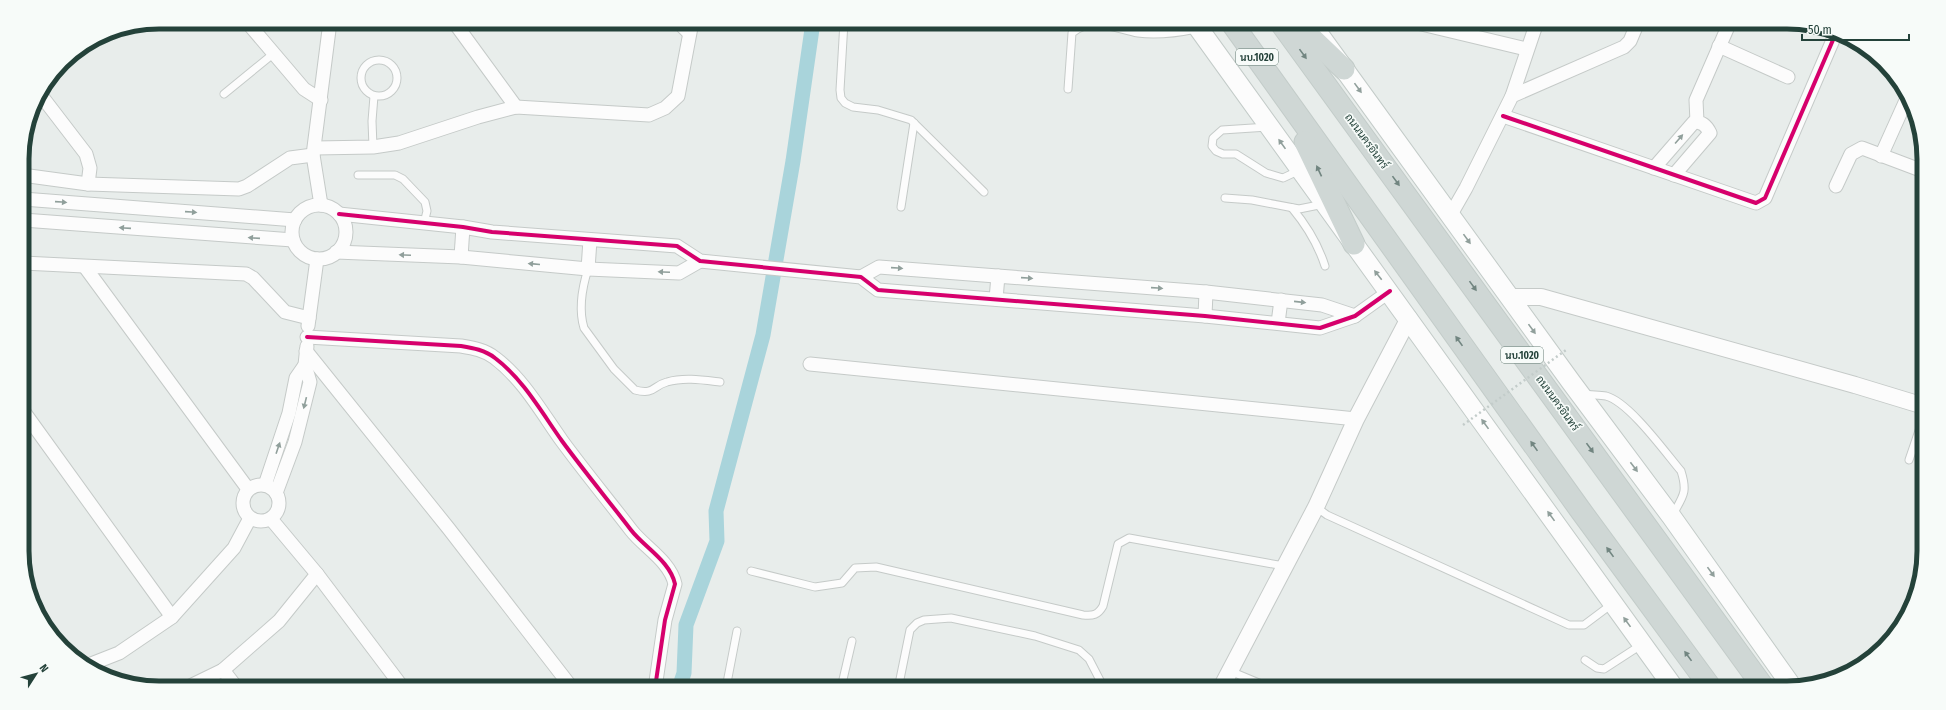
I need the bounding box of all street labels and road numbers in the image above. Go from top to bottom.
road number: นบ.1020 [1236,49,1278,65]
street label: ถนนนครอินทร์ [1342,110,1393,172]
road number: นบ.1020 [1501,347,1543,363]
street label: ถนนนครอินทร์ [1533,372,1584,434]

